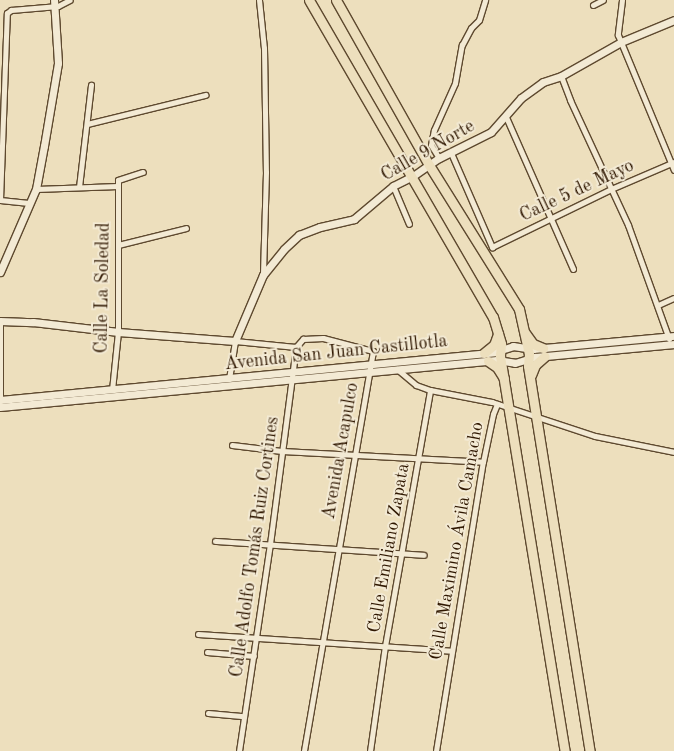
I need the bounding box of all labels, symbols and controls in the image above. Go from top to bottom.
street label: Calle 9 Norte [377,116,479,186]
street label: Calle 5 de Mayo [516,155,638,227]
street label: Calle La Soledad [91,222,115,354]
street label: Avenida San Juan Castillotla [224,331,448,375]
street label: Avenida Acapulco [318,381,364,521]
street label: Calle Adolfo Tomás Ruiz Cortines [226,415,284,679]
street label: Calle Maximino Ávila Camacho [425,420,489,662]
street label: Calle Emiliano Zapata [363,461,415,635]

